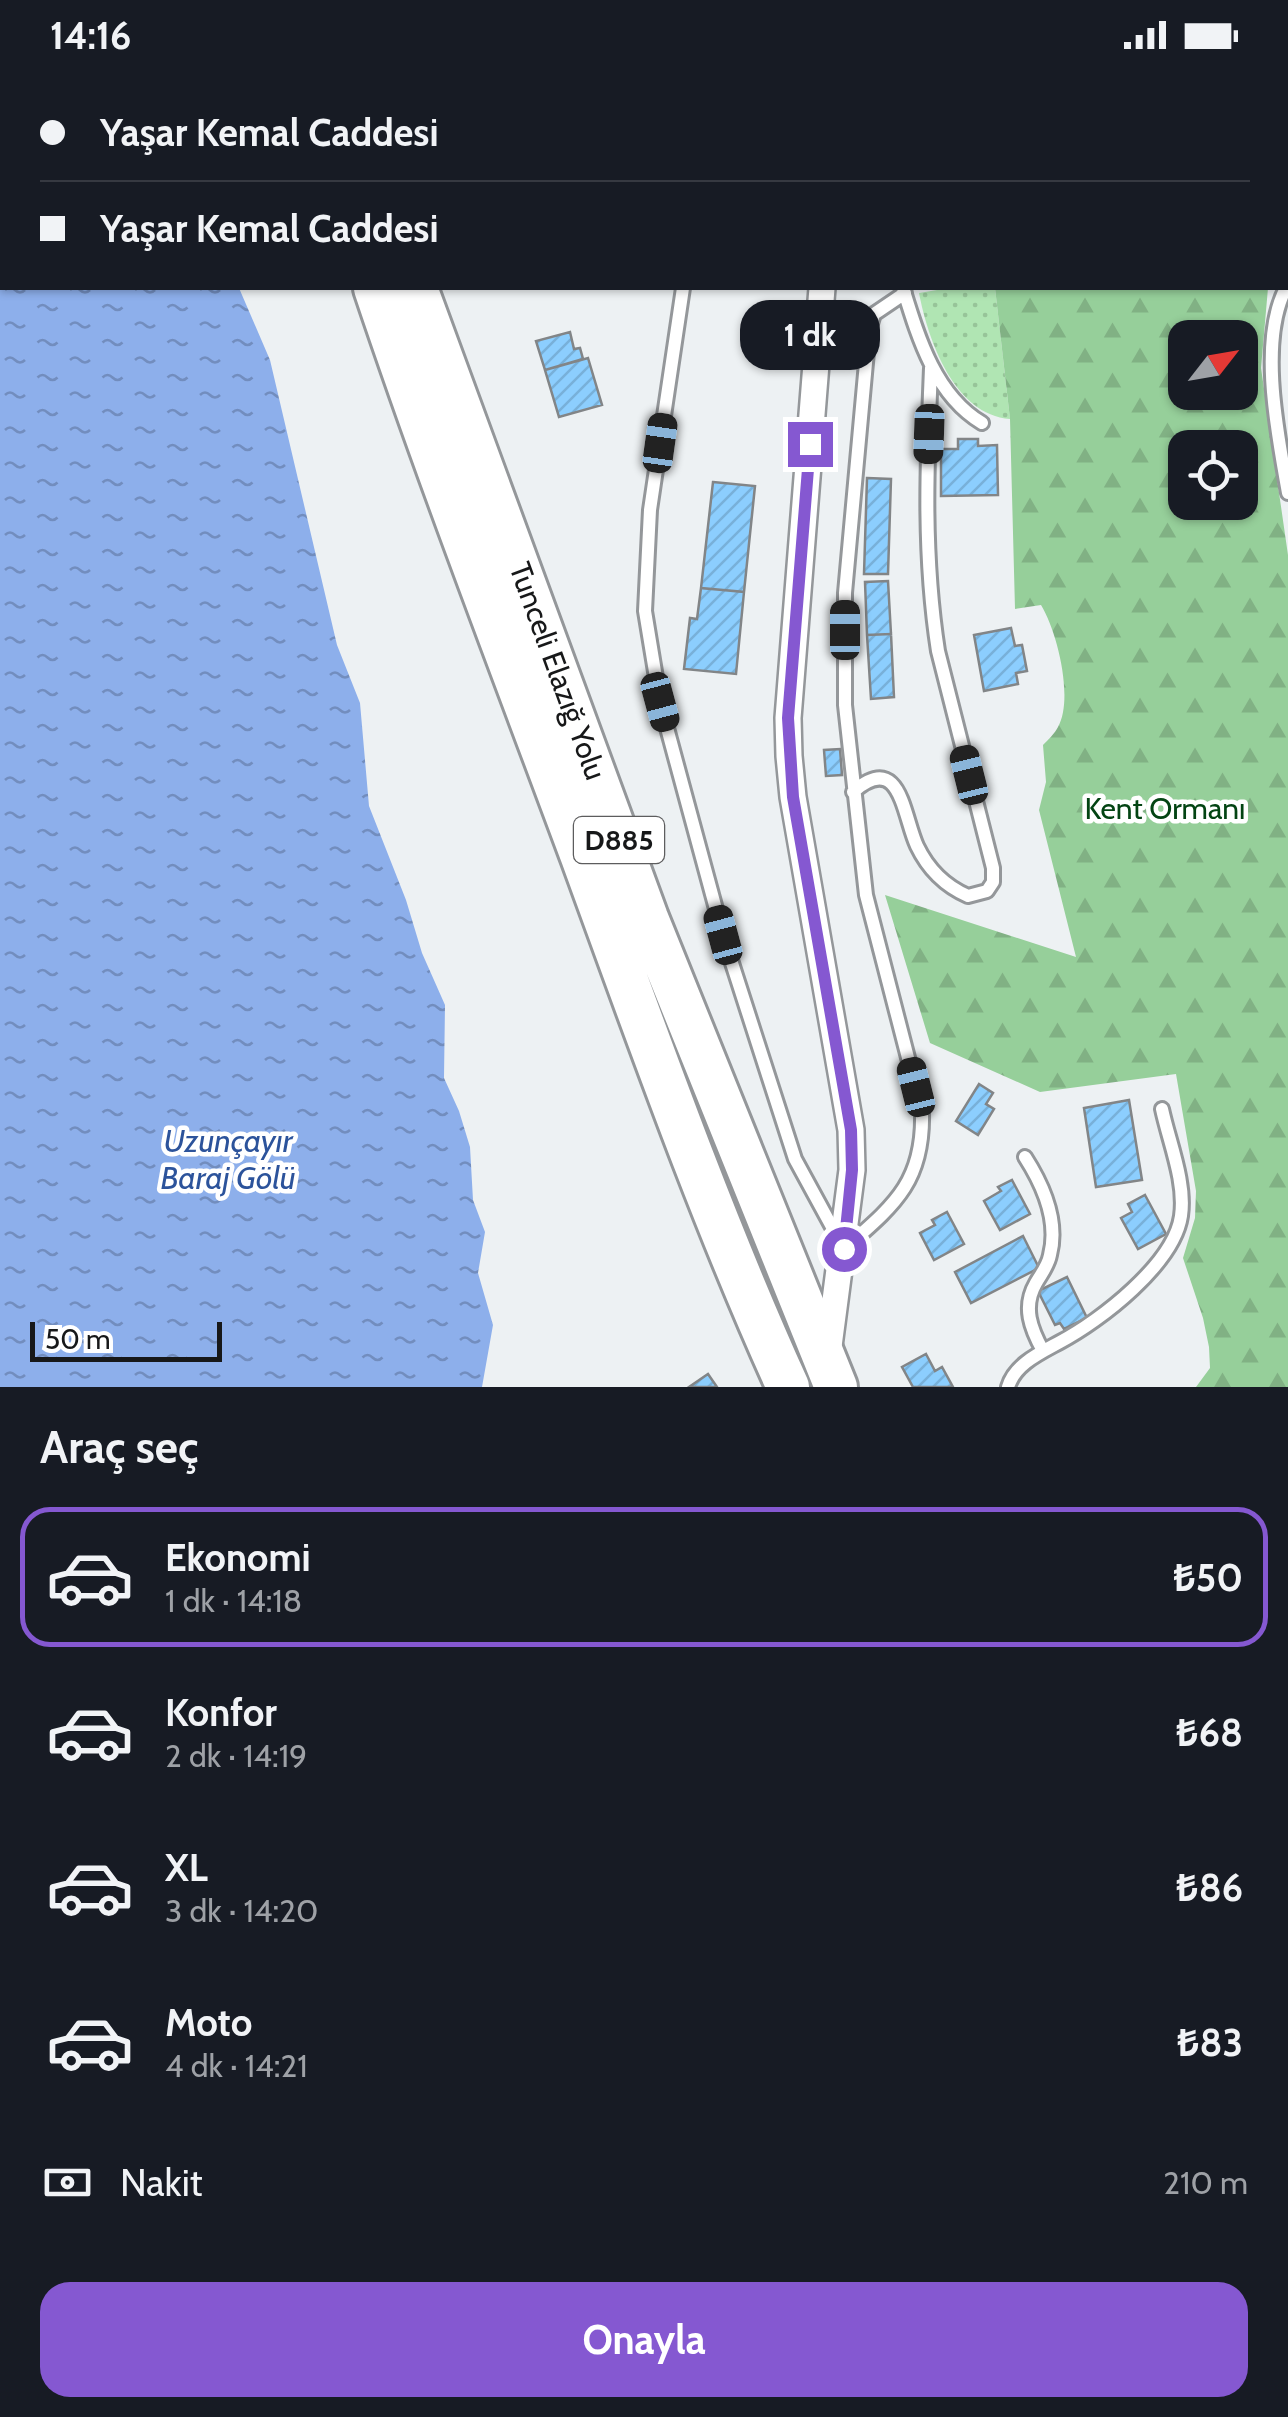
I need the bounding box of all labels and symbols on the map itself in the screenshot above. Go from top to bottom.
callout: 1 dk [740,299,880,369]
north arrow [1168,320,1258,410]
car [913,403,945,465]
car [641,411,679,475]
route end [788,422,833,467]
street label: Tunceli Elazığ Yolu [501,557,615,785]
car [830,600,860,660]
car [638,669,682,735]
car [947,742,991,808]
park label: Kent Ormanı [1085,790,1245,827]
road number: D885 [574,817,664,863]
car [701,902,745,968]
car [894,1054,938,1120]
water label: Uzunçayır Baraj Gölü [160,1121,296,1197]
route start [822,1227,867,1272]
scale bar [30,1317,222,1362]

